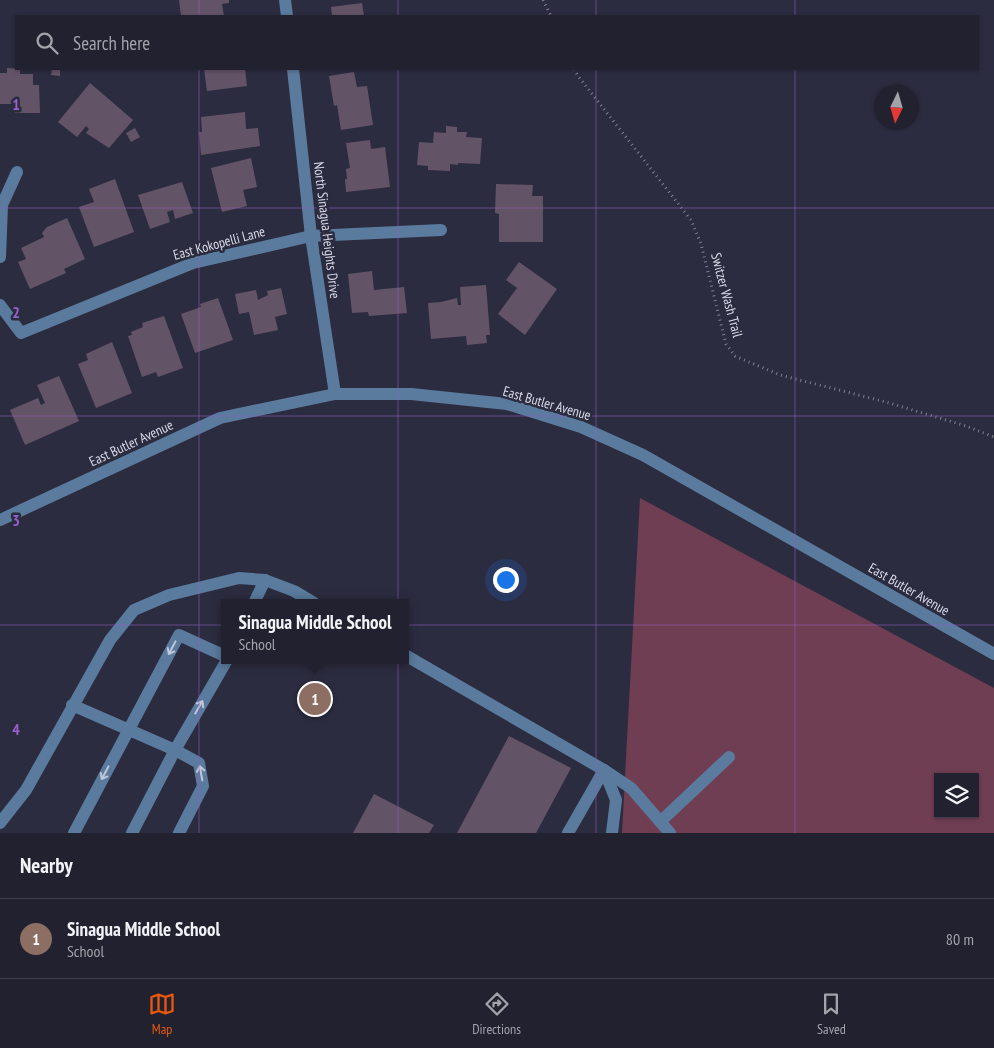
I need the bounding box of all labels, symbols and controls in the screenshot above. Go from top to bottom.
search box [15,15,979,70]
icon: search [33,29,61,57]
text: Search here [73,31,150,55]
north arrow [874,85,919,130]
text: 1 [12,94,20,114]
street label: North Sinagua Heights Drive [310,161,344,300]
street label: East Kokopelli Lane [171,222,267,264]
street label: Switzer Wash Trail [707,251,747,340]
text: 2 [12,302,20,322]
street label: East Butler Avenue [501,382,593,424]
street label: East Butler Avenue [86,416,176,470]
text: 3 [12,510,20,530]
street label: East Butler Avenue [865,559,953,620]
your location [493,567,519,593]
popup [221,599,409,664]
text: Sinagua Middle School [238,610,392,634]
text: School [238,634,276,654]
one-way arrow [167,641,177,656]
pin: 1 [299,680,331,718]
one-way arrow [195,701,205,715]
text: 4 [12,719,20,739]
one-way arrow [195,765,205,781]
one-way arrow [100,766,110,780]
map controls [934,773,979,818]
button: layers [934,773,979,818]
text: Nearby [20,852,73,879]
text: Sinagua Middle School [67,917,220,941]
text: 1 [32,929,40,949]
text: 80 m [946,929,974,949]
text: School [67,941,104,961]
tab: Map [148,990,176,1038]
tab: Directions [472,990,521,1038]
tab: Saved [817,990,846,1038]

